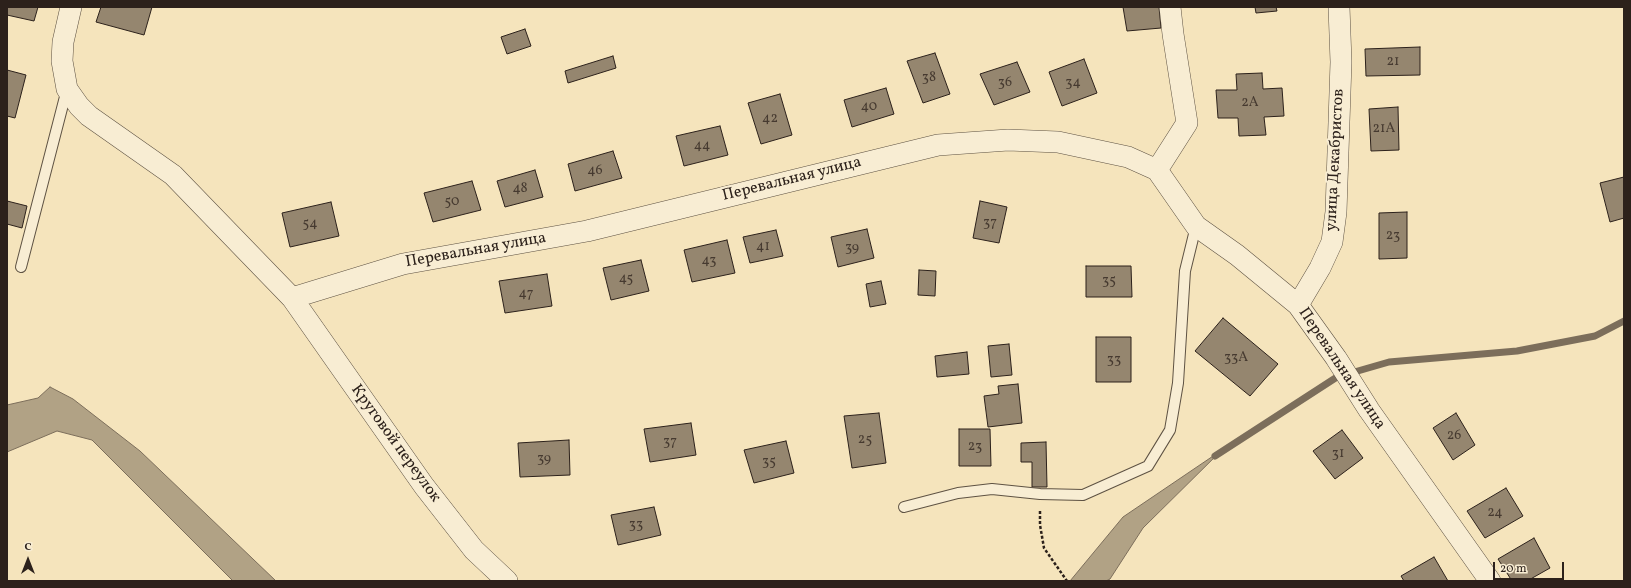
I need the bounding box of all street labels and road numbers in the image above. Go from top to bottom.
street label: улица Декабристов [1323,88,1349,232]
street label: Перевальная улица [721,153,863,207]
street label: Перевальная улица [404,229,548,273]
street label: Перевальная улица [1293,305,1389,433]
street label: Круговой переулок [346,381,444,507]

